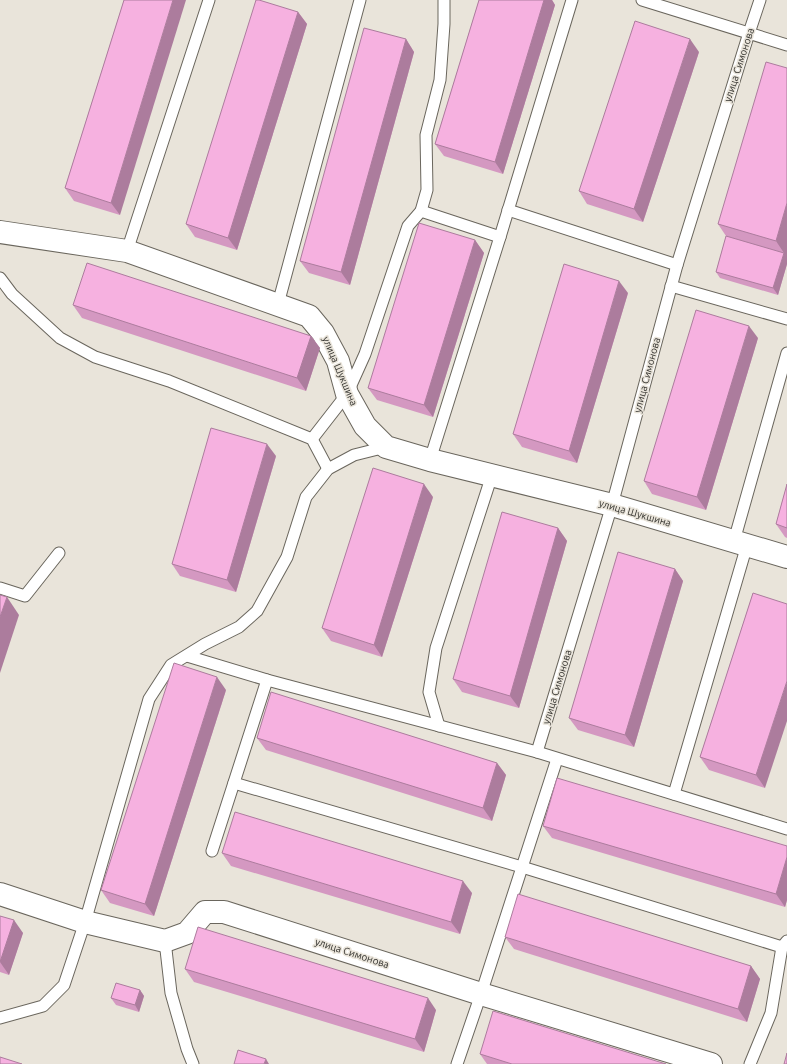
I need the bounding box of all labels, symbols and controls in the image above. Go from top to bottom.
street label: улица Симонова [722,27,756,103]
street label: улица Шукшина [320,335,360,407]
street label: улица Симонова [632,336,662,414]
street label: улица Шукшина [598,497,672,529]
street label: улица Симонова [540,648,574,726]
street label: улица Симонова [314,936,390,970]

